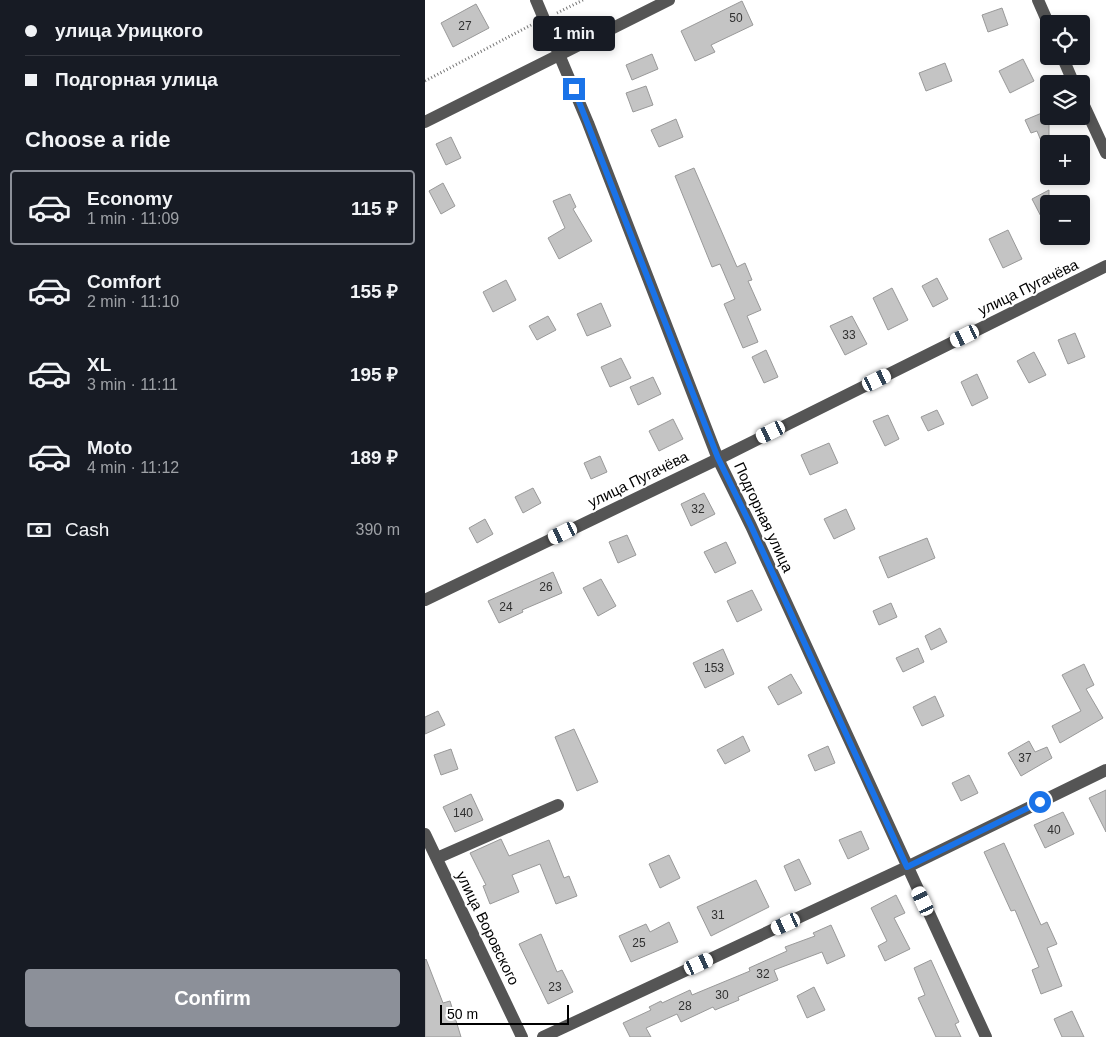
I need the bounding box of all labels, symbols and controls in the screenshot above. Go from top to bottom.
house number: 50 [729,11,743,25]
map controls [1040,15,1090,245]
button: locate [1040,15,1090,65]
callout: 1 min [533,17,615,52]
house number: 27 [458,19,472,33]
text: улица Урицкого [55,20,203,41]
text: 1 min [553,25,595,42]
text: Подгорная улица [55,69,218,90]
button: layers [1040,75,1090,125]
route end [563,78,585,100]
text: Choose a ride [25,127,170,152]
button: + [1040,135,1090,185]
icon: car [27,185,72,230]
text: Economy [87,188,173,209]
button: − [1040,195,1090,245]
text: 115 ₽ [351,198,398,219]
text: 1 min · 11:09 [87,210,179,227]
street label: улица Пугачёва [975,255,1081,319]
icon: car [27,268,72,313]
text: Comfort [87,271,161,292]
text: 155 ₽ [350,281,398,302]
text: 2 min · 11:10 [87,293,179,310]
car [948,323,981,349]
house number: 33 [842,328,856,342]
icon: car [27,351,72,396]
text: XL [87,354,111,375]
text: 195 ₽ [350,364,398,385]
car [860,367,893,393]
text: 3 min · 11:11 [87,376,178,393]
car [754,419,787,445]
icon: car [27,434,72,479]
text: Moto [87,437,132,458]
text: 189 ₽ [350,447,398,468]
street label: улица Пугачёва [585,447,691,511]
text: 4 min · 11:12 [87,459,179,476]
street label: Подгорная улица [731,459,797,575]
house number: 32 [691,502,705,516]
icon: cash [25,516,53,544]
text: Cash [65,519,109,540]
car [546,520,579,546]
text: 390 m [356,521,400,538]
house number: 26 [539,580,553,594]
house number: 24 [499,600,513,614]
house number: 153 [704,661,724,675]
house number: 37 [1018,751,1032,765]
route start [1029,791,1051,813]
house number: 140 [453,806,473,820]
house number: 40 [1047,823,1061,837]
street label: улица Воровского [453,868,523,988]
car [909,884,936,918]
house number: 31 [711,908,725,922]
car [769,911,802,937]
house number: 25 [632,936,646,950]
car [682,951,715,977]
house number: 32 [756,967,770,981]
button: Confirm [25,969,400,1027]
house number: 23 [548,980,562,994]
house number: 30 [715,988,729,1002]
house number: 28 [678,999,692,1013]
scale bar [440,1002,569,1025]
text: 50 m [447,1006,478,1022]

